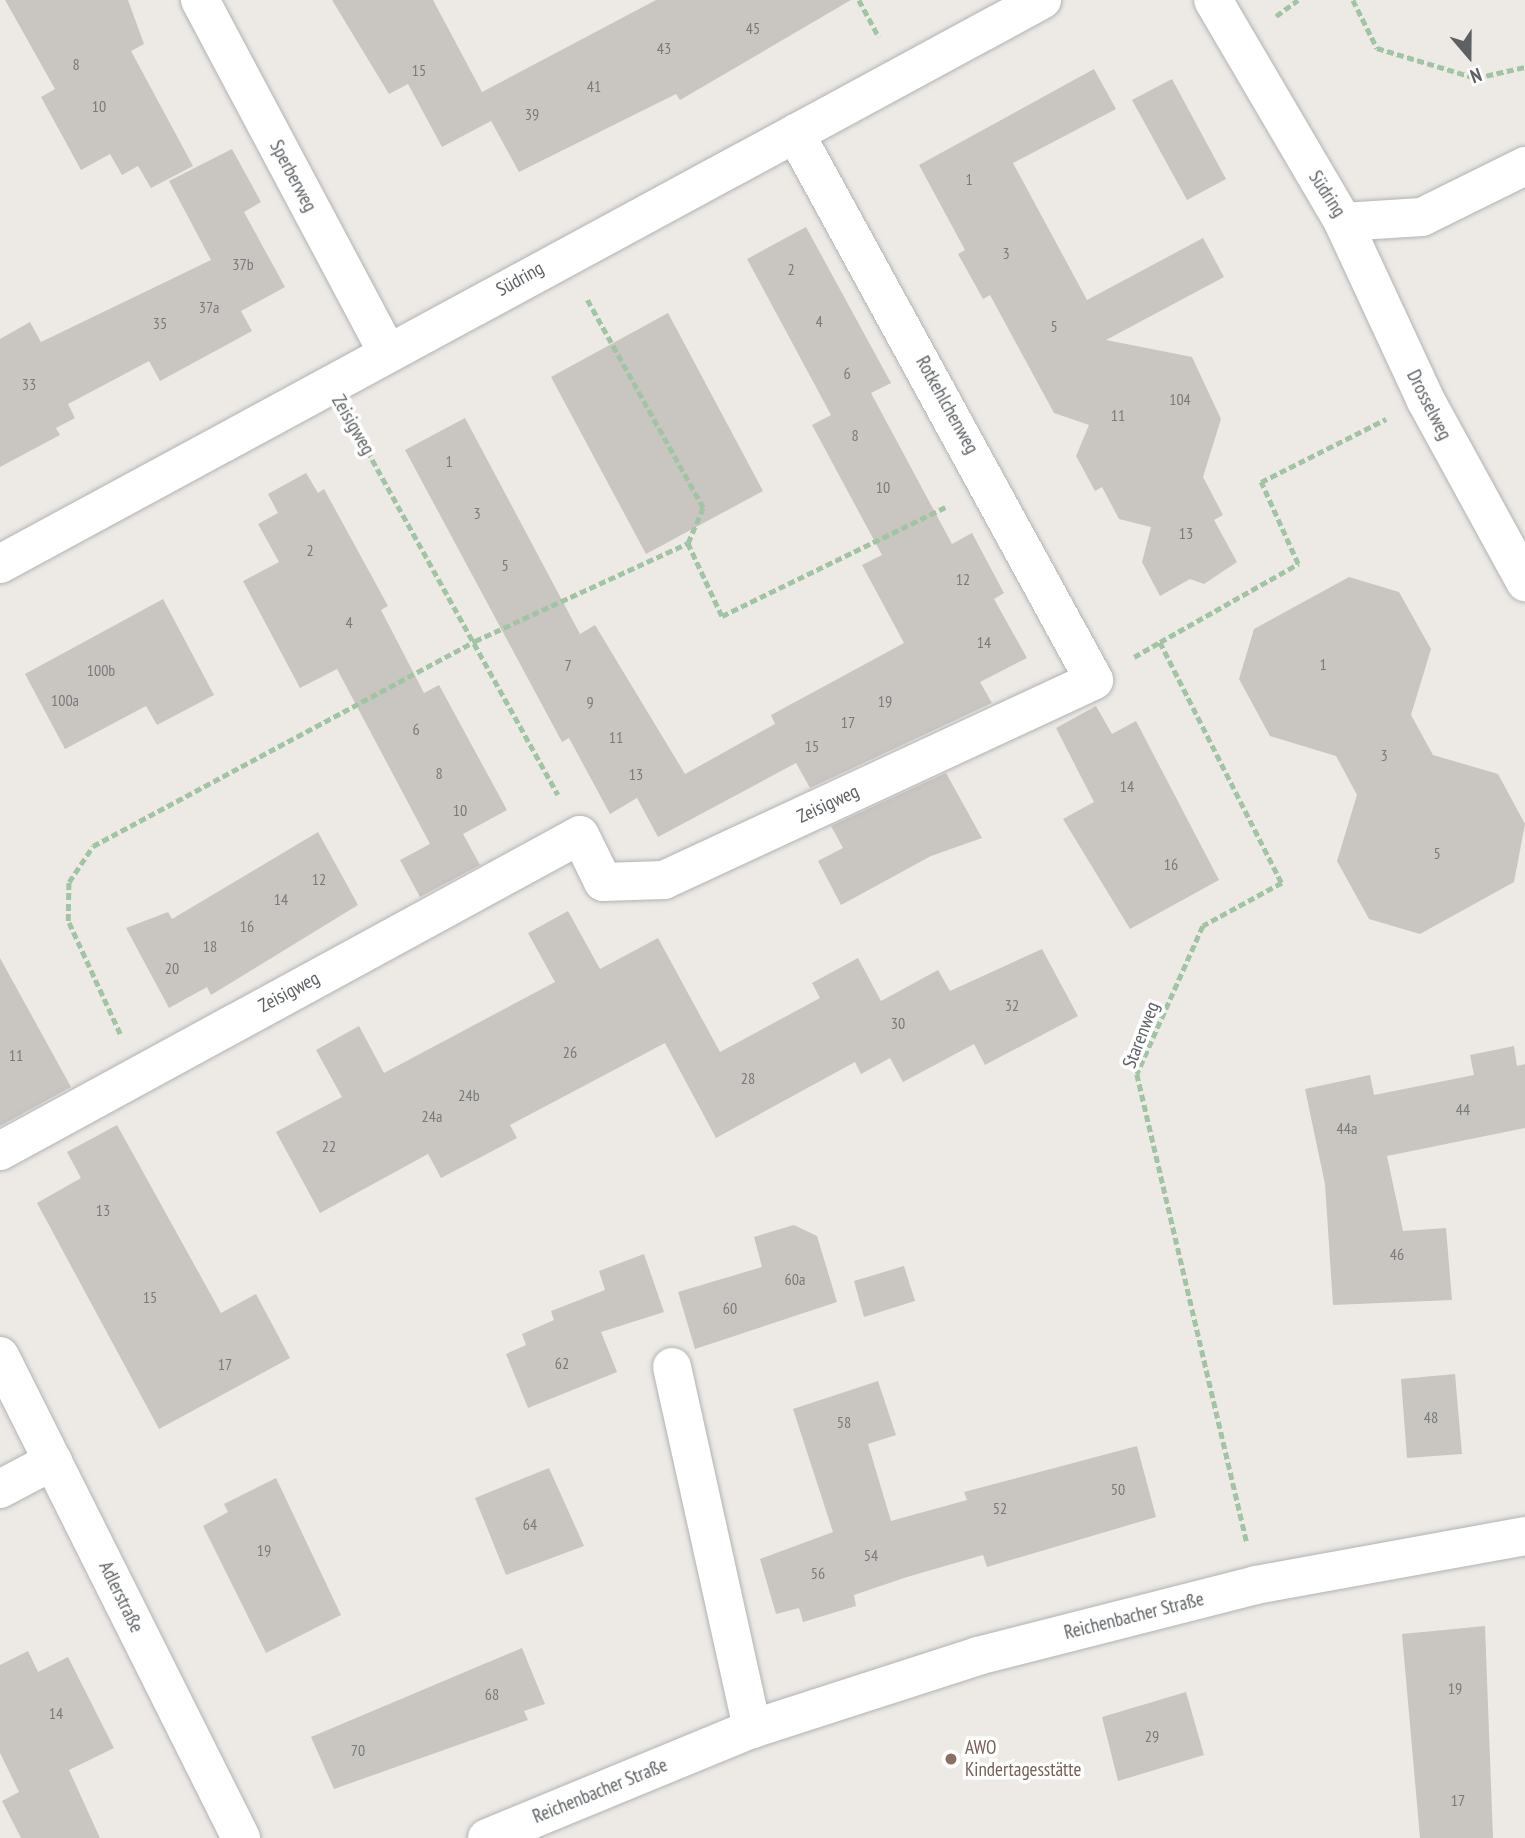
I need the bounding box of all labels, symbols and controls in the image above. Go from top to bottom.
house number: 45 [746,18,760,38]
north arrow [1434,21,1504,91]
house number: 43 [657,38,671,58]
house number: 8 [72,54,80,74]
house number: 15 [412,60,426,80]
text: N [1467,63,1485,89]
house number: 41 [587,76,601,96]
house number: 10 [92,96,106,116]
house number: 39 [525,104,539,124]
street label: Sperberweg [265,136,321,216]
street label: Südring [1304,167,1350,221]
house number: 1 [965,169,973,189]
house number: 3 [1002,243,1010,263]
house number: 37b [232,254,254,274]
street label: Südring [492,257,548,301]
house number: 2 [787,259,795,279]
house number: 37a [199,297,219,317]
house number: 4 [815,311,823,331]
house number: 35 [153,313,167,333]
house number: 5 [1050,316,1058,336]
street label: Rotkehlchenweg [911,352,983,458]
house number: 6 [843,363,851,383]
street label: Drosselweg [1402,366,1456,444]
house number: 33 [22,374,36,394]
house number: 104 [1169,389,1191,409]
street label: Zeisigweg [327,391,379,459]
house number: 11 [1111,405,1125,425]
house number: 8 [851,425,859,445]
house number: 1 [445,451,453,471]
house number: 10 [876,477,890,497]
house number: 3 [473,503,481,523]
house number: 13 [1179,523,1193,543]
house number: 2 [306,540,314,560]
house number: 5 [501,555,509,575]
house number: 12 [956,569,970,589]
house number: 4 [345,612,353,632]
house number: 14 [977,632,991,652]
house number: 1 [1319,654,1327,674]
house number: 7 [564,655,572,675]
house number: 100b [87,660,115,680]
house number: 100a [51,690,79,710]
house number: 19 [878,691,892,711]
house number: 9 [586,692,594,712]
house number: 17 [841,712,855,732]
house number: 6 [412,719,420,739]
house number: 11 [609,727,623,747]
house number: 15 [805,736,819,756]
house number: 3 [1380,745,1388,765]
house number: 8 [435,763,443,783]
house number: 13 [629,764,643,784]
house number: 14 [1120,776,1134,796]
street label: Zeisigweg [794,780,862,828]
house number: 10 [453,800,467,820]
house number: 5 [1433,843,1441,863]
house number: 16 [1164,854,1178,874]
house number: 12 [312,869,326,889]
house number: 14 [274,889,288,909]
house number: 16 [240,916,254,936]
house number: 18 [203,936,217,956]
house number: 20 [165,958,179,978]
street label: Zeisigweg [255,967,323,1017]
house number: 32 [1005,995,1019,1015]
street label: Starenweg [1118,999,1164,1071]
house number: 30 [891,1013,905,1033]
house number: 26 [563,1042,577,1062]
house number: 11 [9,1045,23,1065]
house number: 28 [741,1068,755,1088]
house number: 24b [458,1085,480,1105]
house number: 44 [1456,1099,1470,1119]
house number: 24a [422,1106,442,1126]
house number: 44a [1337,1118,1357,1138]
house number: 22 [322,1136,336,1156]
house number: 13 [96,1200,110,1220]
house number: 46 [1390,1244,1404,1264]
house number: 60a [785,1269,805,1289]
house number: 15 [143,1287,157,1307]
house number: 60 [723,1298,737,1318]
house number: 62 [555,1353,569,1373]
house number: 17 [218,1354,232,1374]
house number: 48 [1424,1407,1438,1427]
house number: 58 [837,1412,851,1432]
house number: 50 [1111,1479,1125,1499]
house number: 52 [993,1498,1007,1518]
house number: 64 [523,1514,537,1534]
house number: 19 [257,1540,271,1560]
house number: 54 [864,1545,878,1565]
street label: Adlerstraße [94,1558,148,1636]
house number: 56 [811,1563,825,1583]
street label: Reichenbacher Straße [1062,1588,1206,1644]
house number: 19 [1448,1678,1462,1698]
house number: 68 [485,1684,499,1704]
house number: 14 [49,1703,63,1723]
house number: 29 [1145,1726,1159,1746]
place label: AWO Kindertagesstätte [965,1737,1081,1781]
house number: 70 [351,1740,365,1760]
marker: AWO Kindertagesstätte [943,1751,959,1767]
street label: Reichenbacher Straße [529,1754,671,1828]
house number: 17 [1451,1790,1465,1810]

